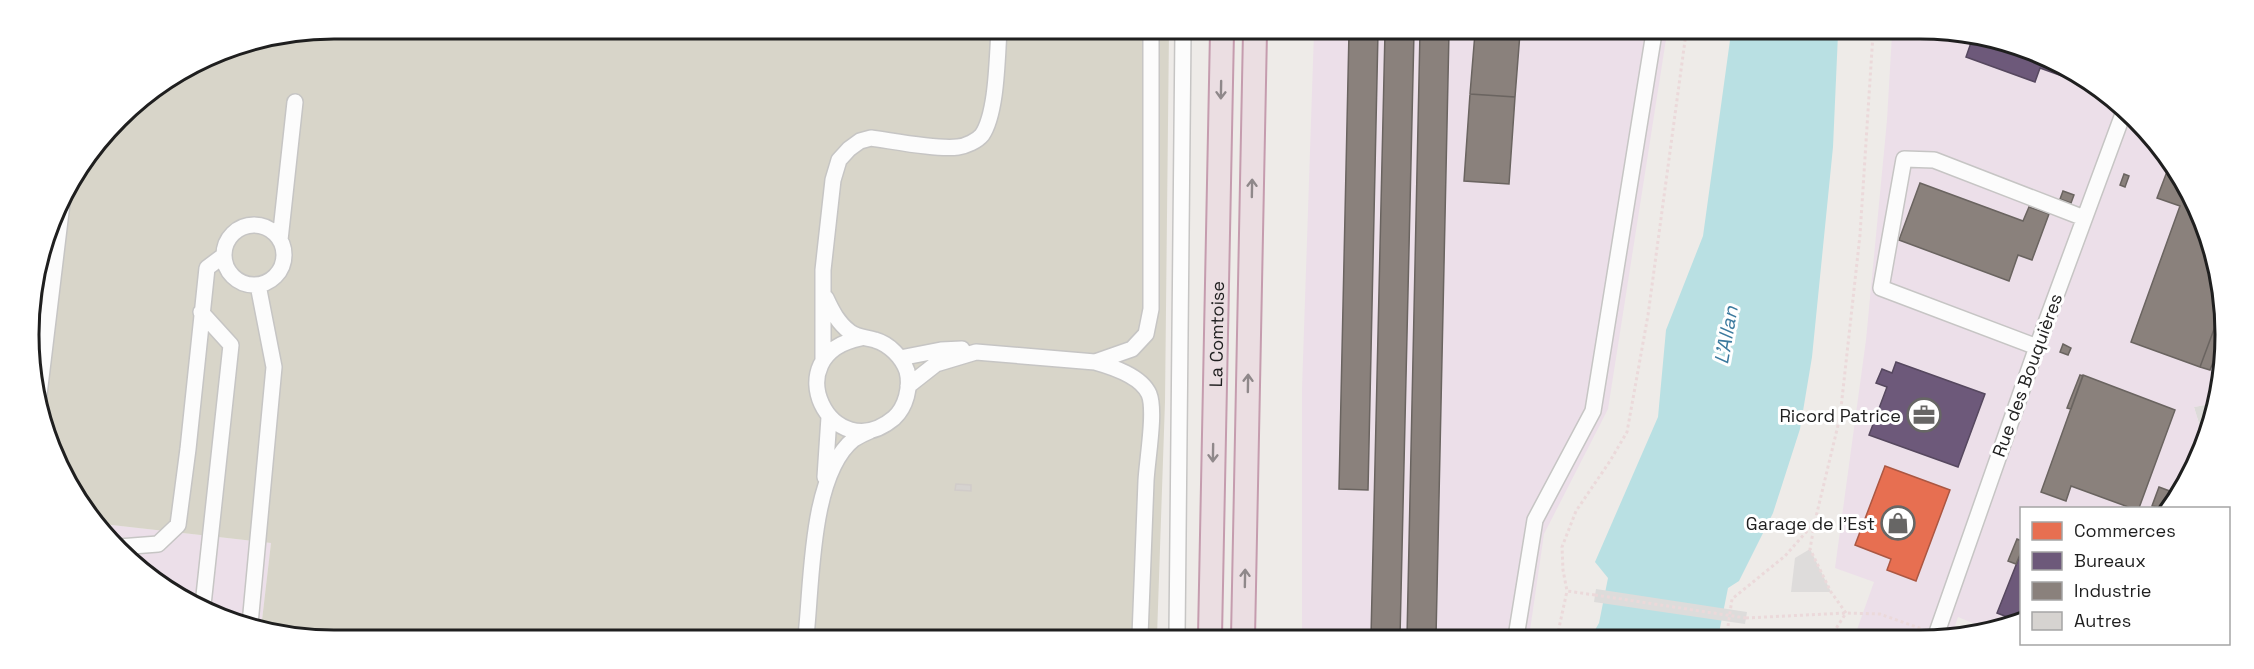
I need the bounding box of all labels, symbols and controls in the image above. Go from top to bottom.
one-way arrow [1215,80,1226,100]
one-way arrow [1247,179,1258,199]
street label: La Comtoise [1203,281,1229,387]
street label: Rue des Bouquières [1987,290,2067,460]
water label: L'Allan [1708,303,1744,366]
one-way arrow [1243,374,1254,394]
office icon: Ricord Patrice [1906,397,1942,433]
place label: Ricord Patrice [1779,404,1901,427]
one-way arrow [1208,443,1219,463]
shop icon: Garage de l'Est [1880,505,1916,541]
legend [2020,507,2230,645]
place label: Garage de l'Est [1746,512,1875,535]
text: Commerces [2074,519,2176,542]
text: Bureaux [2074,549,2146,572]
one-way arrow [1239,569,1250,589]
text: Industrie [2074,579,2151,602]
text: Autres [2074,609,2131,632]

